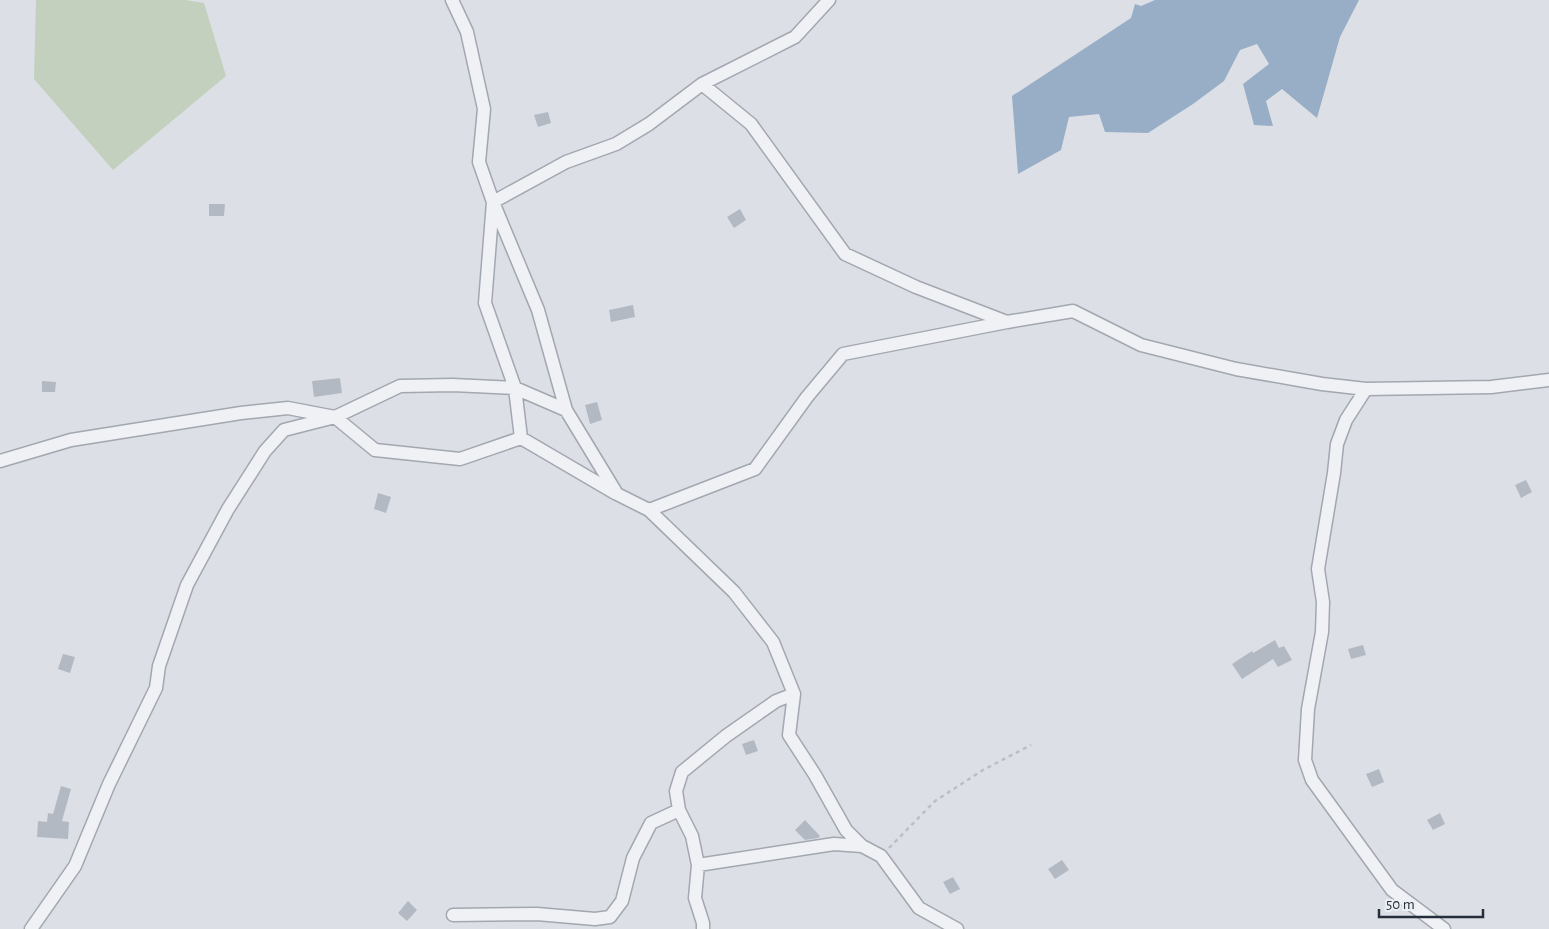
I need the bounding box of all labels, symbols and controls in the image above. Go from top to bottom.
scale bar [1379,886,1483,918]
text: 50 m [1386,897,1415,912]

